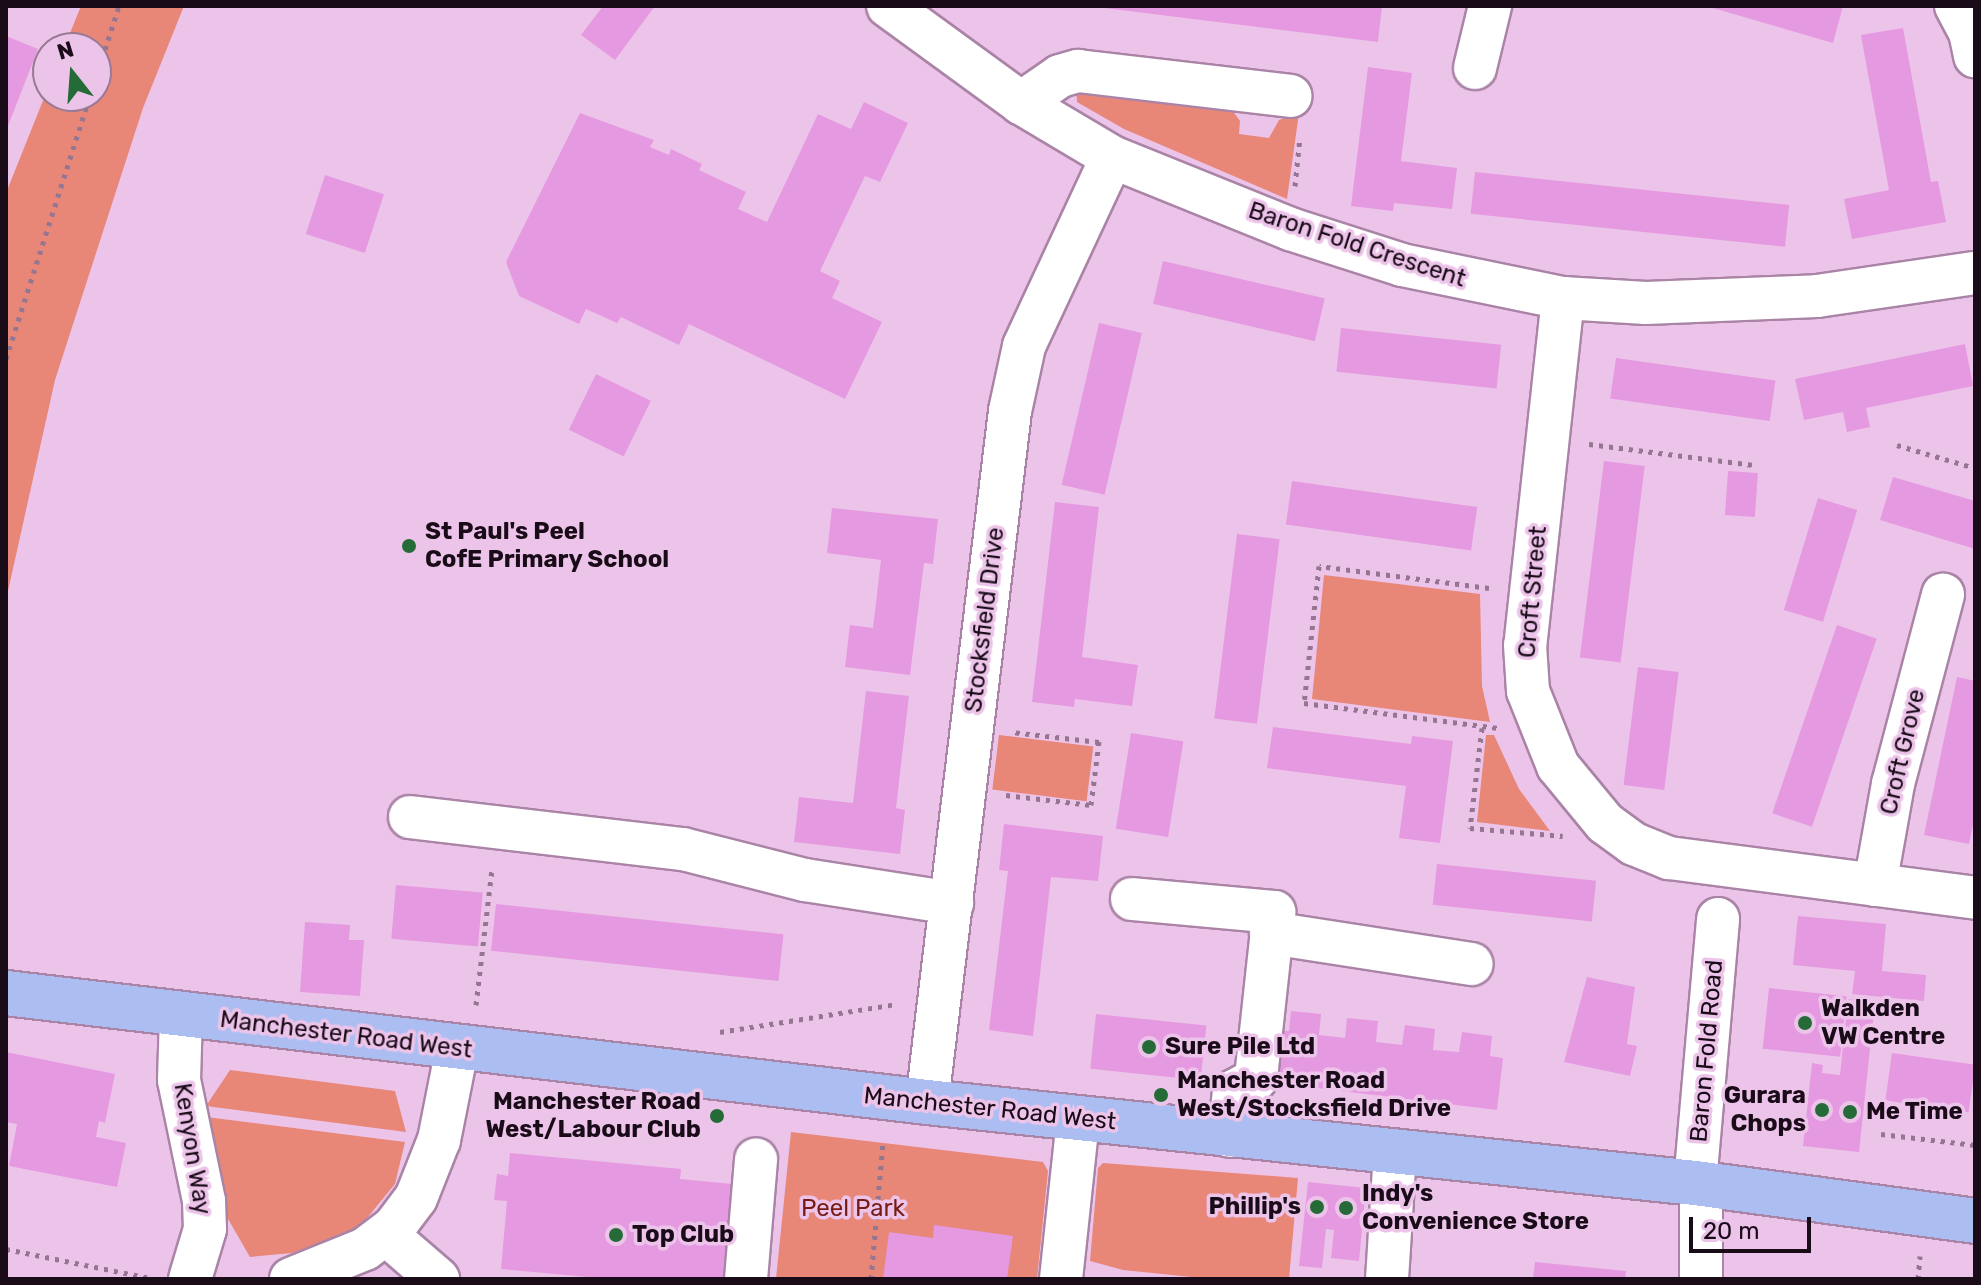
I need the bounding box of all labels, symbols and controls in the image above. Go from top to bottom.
north arrow [32,32,112,112]
text: N [54,35,77,66]
street label: Baron Fold Crescent [1245,196,1469,294]
place label: St Paul's Peel CofE Primary School [425,518,670,574]
street label: Croft Street [1513,525,1553,659]
street label: Stocksfield Drive [959,526,1011,714]
marker: St Paul's Peel CofE Primary School [400,537,418,555]
street label: Croft Grove [1875,686,1931,818]
street label: Baron Fold Road [1685,959,1729,1143]
place label: Walkden VW Centre [1821,995,1945,1051]
street label: Manchester Road West [218,1005,474,1065]
marker: Walkden VW Centre [1796,1014,1814,1032]
place label: Sure Pile Ltd [1165,1033,1315,1061]
marker: Sure Pile Ltd [1140,1038,1158,1056]
place label: Manchester Road West/Stocksfield Drive [1177,1067,1451,1123]
street label: Kenyon Way [167,1081,217,1217]
street label: Manchester Road West [862,1081,1118,1137]
place label: Gurara Chops [1724,1082,1806,1138]
marker: Manchester Road West/Stocksfield Drive [1152,1086,1170,1104]
place label: Manchester Road West/Labour Club [485,1088,701,1144]
place label: Me Time [1866,1098,1963,1126]
marker: Gurara Chops [1813,1101,1831,1119]
marker: Me Time [1841,1103,1859,1121]
marker: Manchester Road West/Labour Club [708,1107,726,1125]
place label: Indy's Convenience Store [1362,1180,1589,1236]
place label: Phillip's [1209,1193,1301,1221]
park label: Peel Park [801,1195,905,1223]
marker: Phillip's [1308,1198,1326,1216]
marker: Indy's Convenience Store [1337,1199,1355,1217]
scale bar [1693,1201,1815,1251]
text: 20 m [1703,1217,1760,1245]
place label: Top Club [632,1221,734,1249]
marker: Top Club [607,1226,625,1244]

